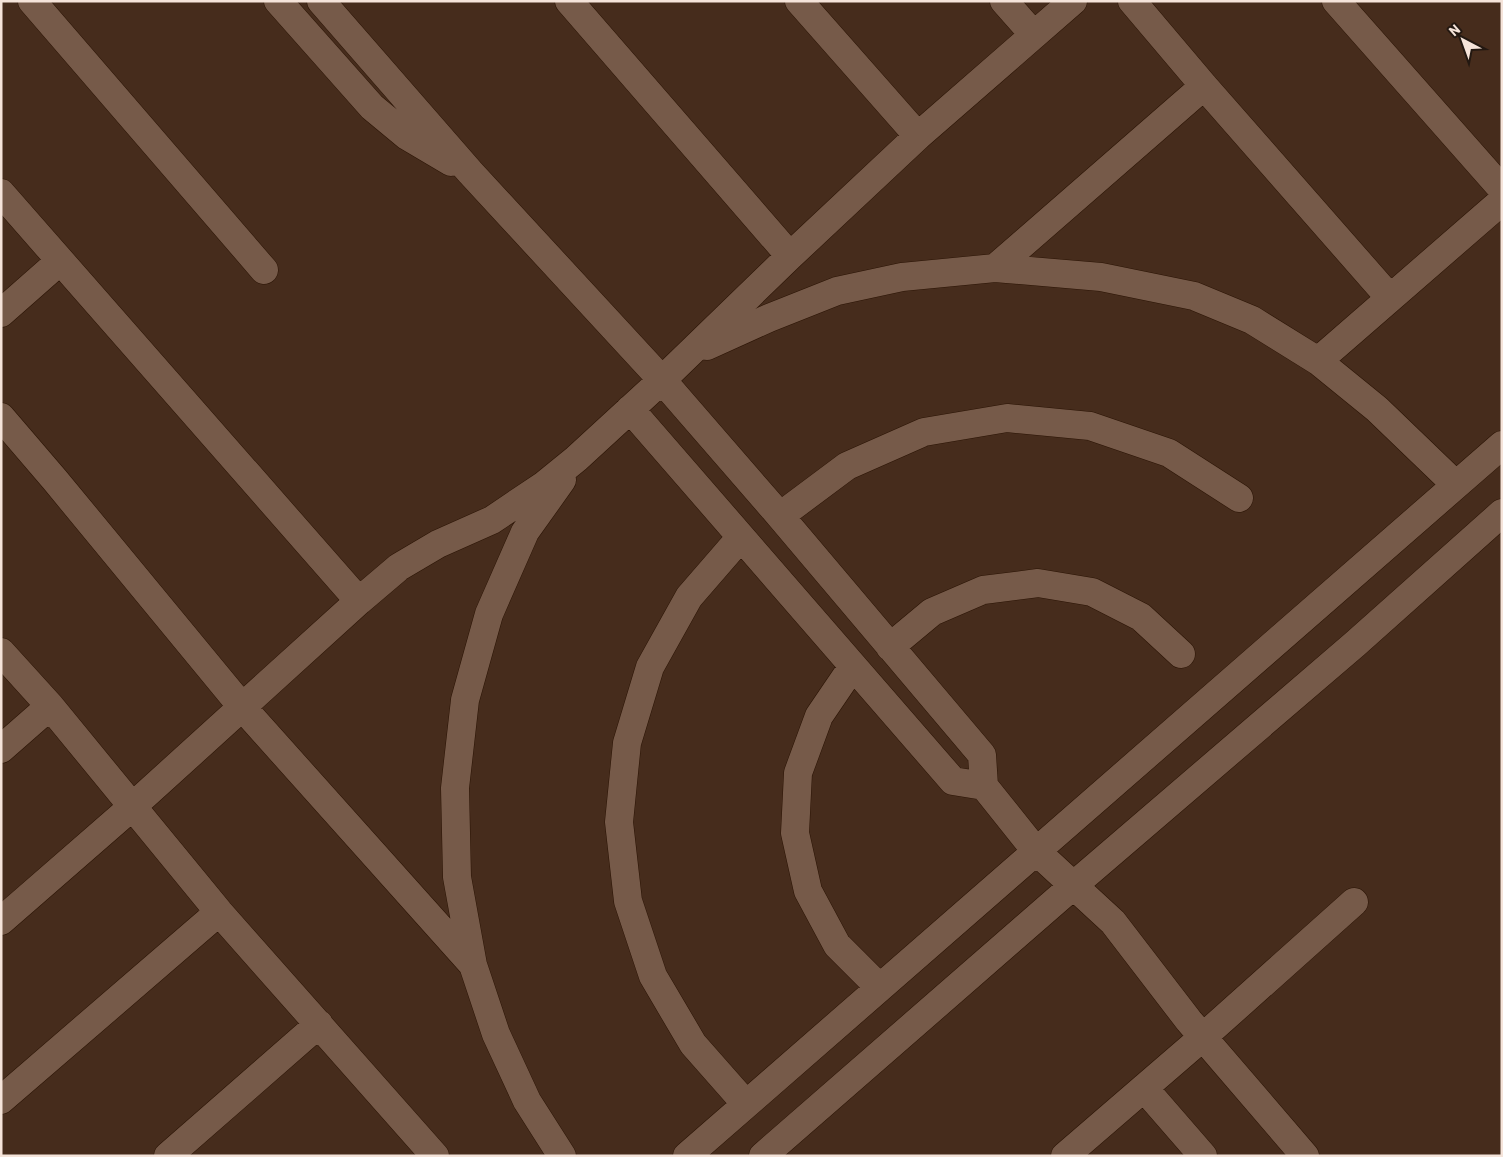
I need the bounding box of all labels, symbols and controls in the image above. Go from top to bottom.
north arrow [1438,15,1488,65]
text: N [1445,20,1463,39]

